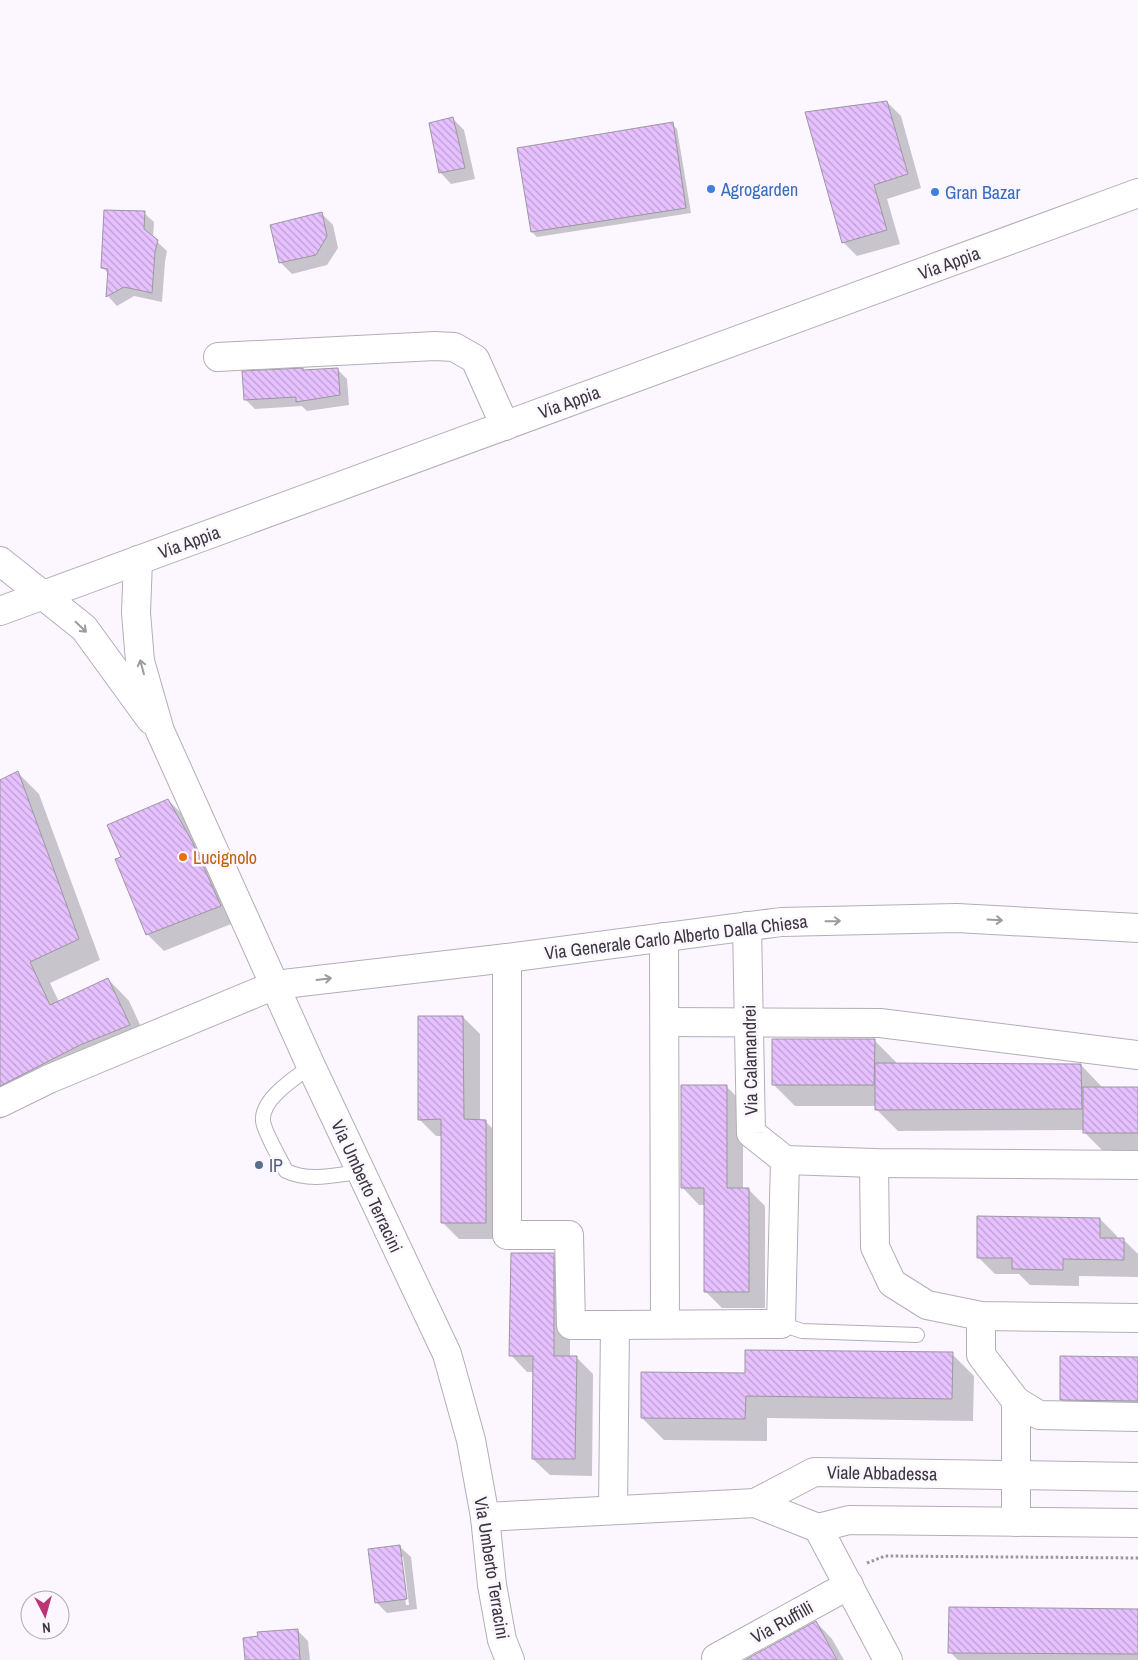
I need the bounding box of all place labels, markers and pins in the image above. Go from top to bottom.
place label: Agrogarden [720,177,798,202]
place label: Gran Bazar [945,180,1021,205]
marker: Agrogarden [705,183,717,195]
marker: Gran Bazar [929,186,941,198]
place label: Lucignolo [193,845,257,870]
marker: Lucignolo [177,851,189,863]
place label: IP [269,1153,283,1178]
marker: IP [253,1159,265,1171]

